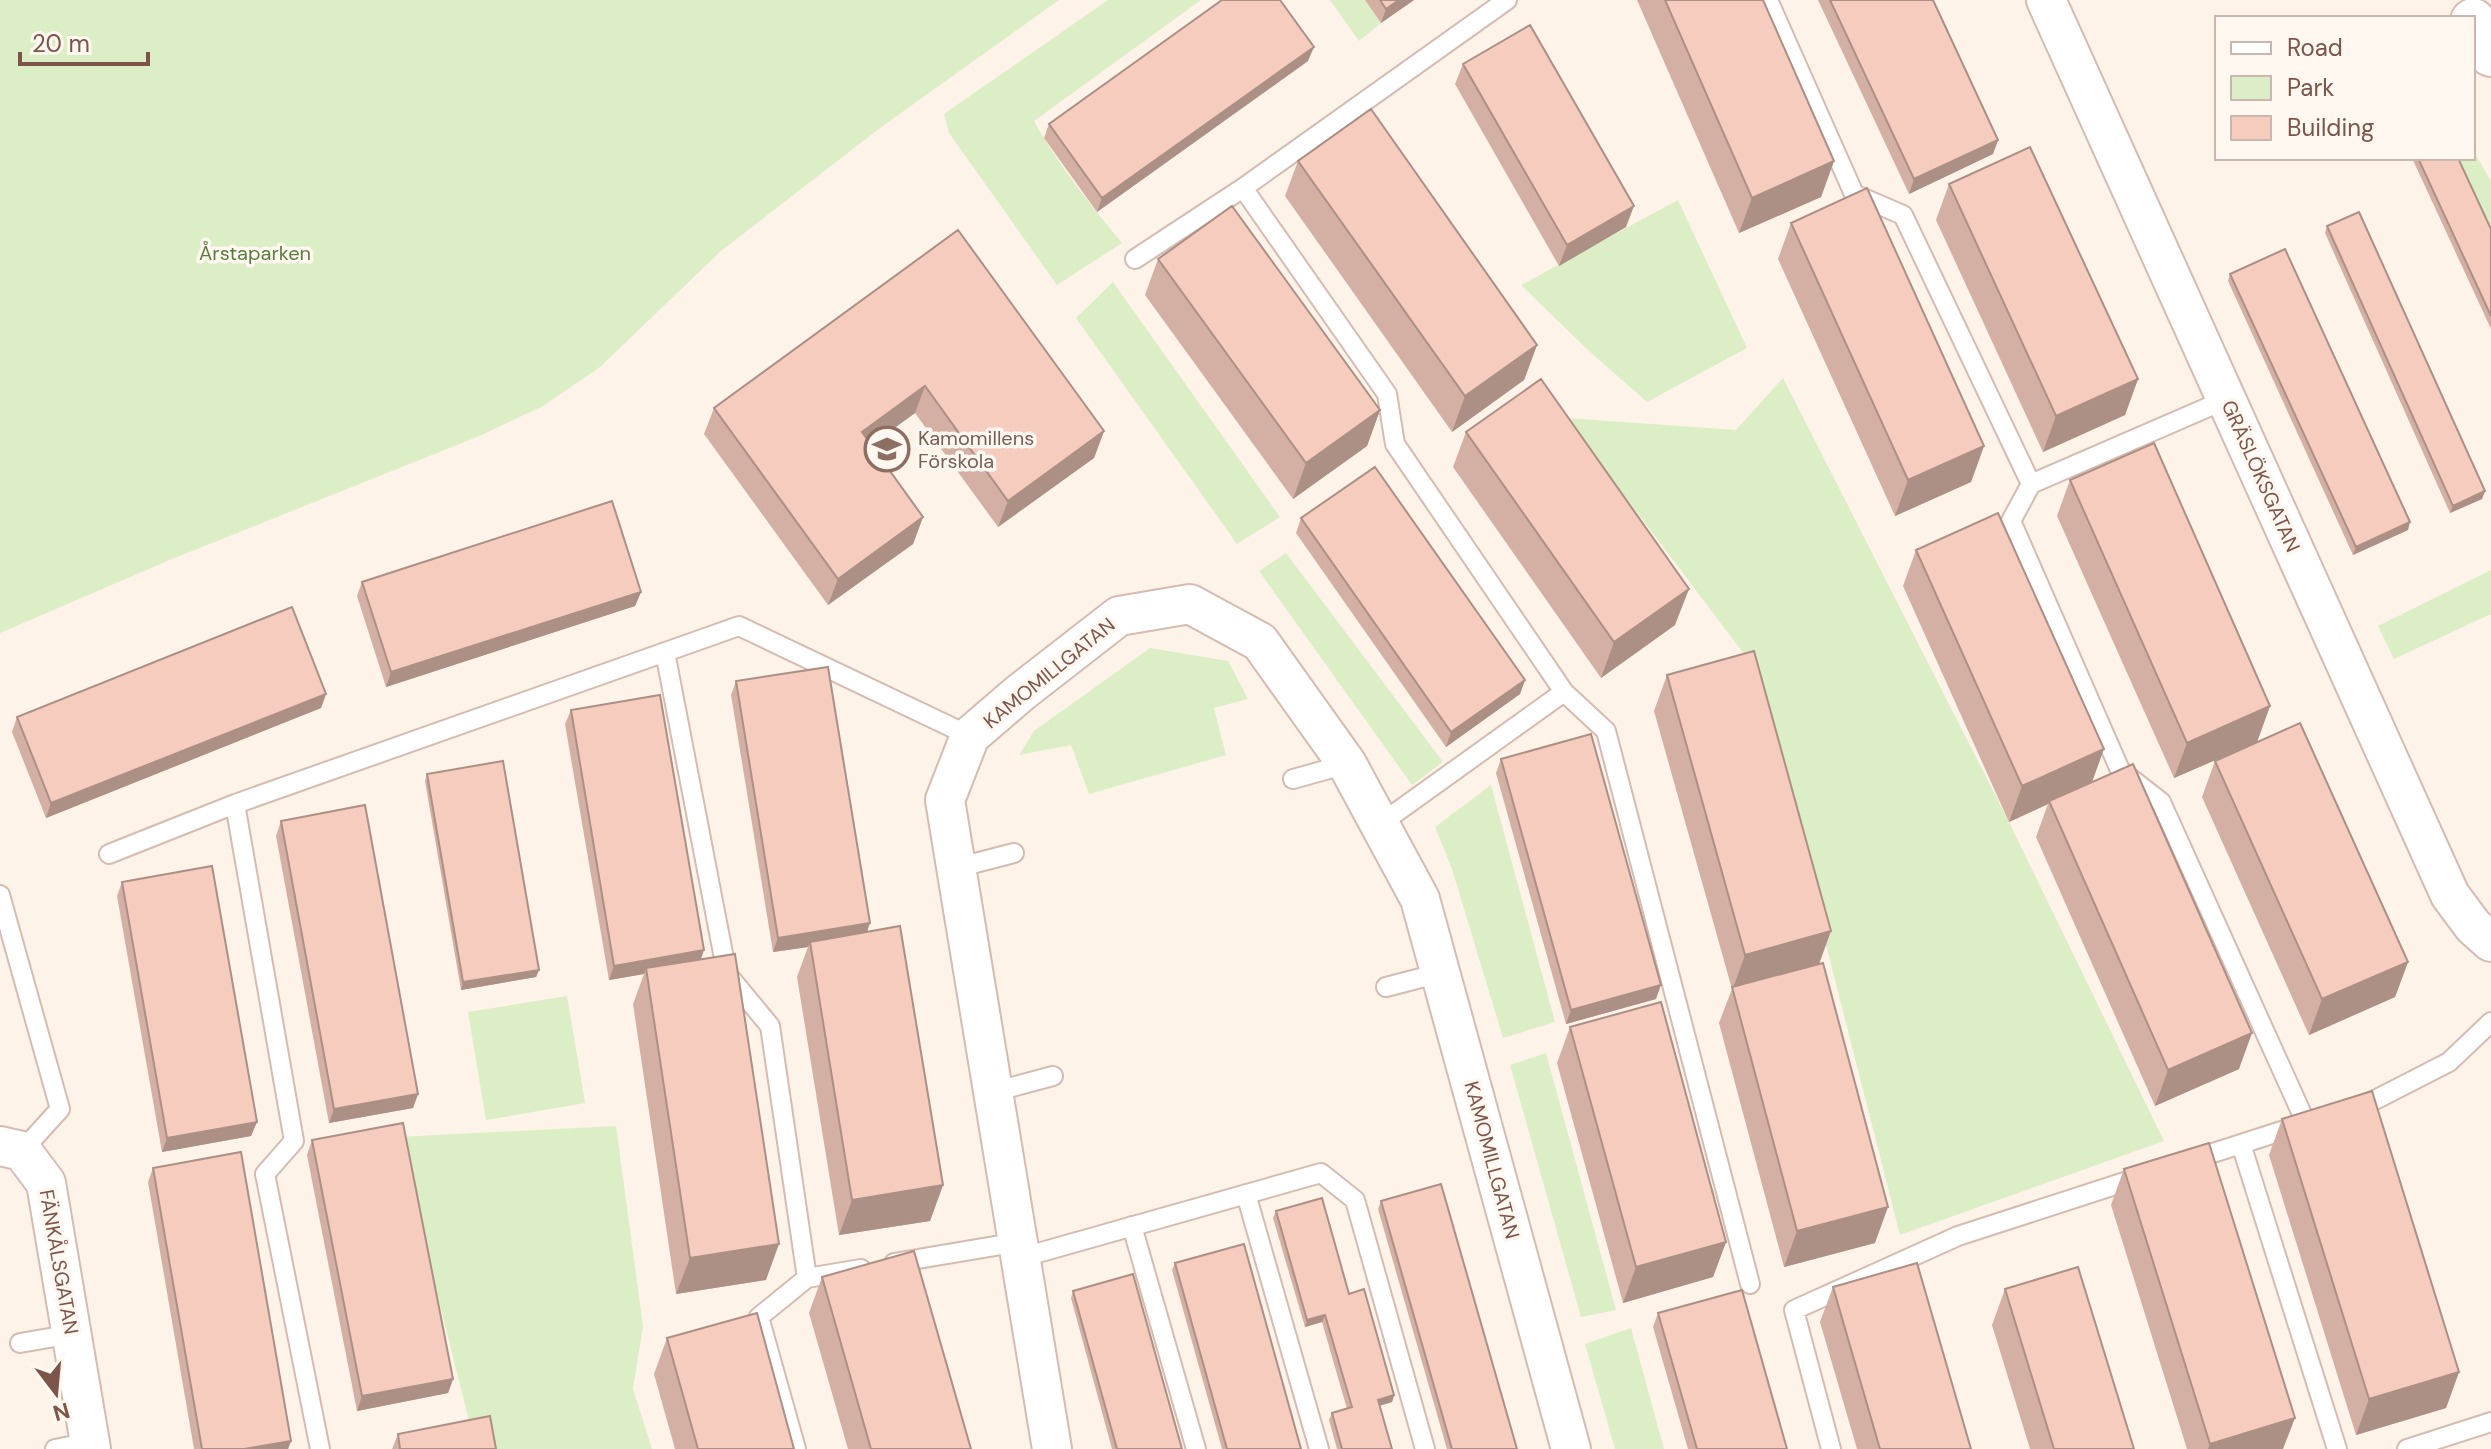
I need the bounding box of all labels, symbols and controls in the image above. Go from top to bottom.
scale bar [20,16,148,66]
legend [2215,16,2475,160]
text: 20 m [32,28,90,59]
text: Road [2287,32,2343,63]
text: Park [2287,72,2334,103]
text: Building [2287,112,2374,143]
park label: Årstaparken [199,240,311,266]
street label: GRÄSLÖKSGATAN [2216,396,2306,556]
school or university icon: Kamomillens Förskola [863,425,911,473]
place label: Kamomillens Förskola [918,425,1034,474]
street label: KAMOMILLGATAN [978,612,1120,734]
street label: KAMOMILLGATAN [1458,1078,1526,1242]
street label: FÄNKÅLSGATAN [33,1188,85,1336]
north arrow [16,1353,96,1433]
text: N [50,1396,73,1428]

